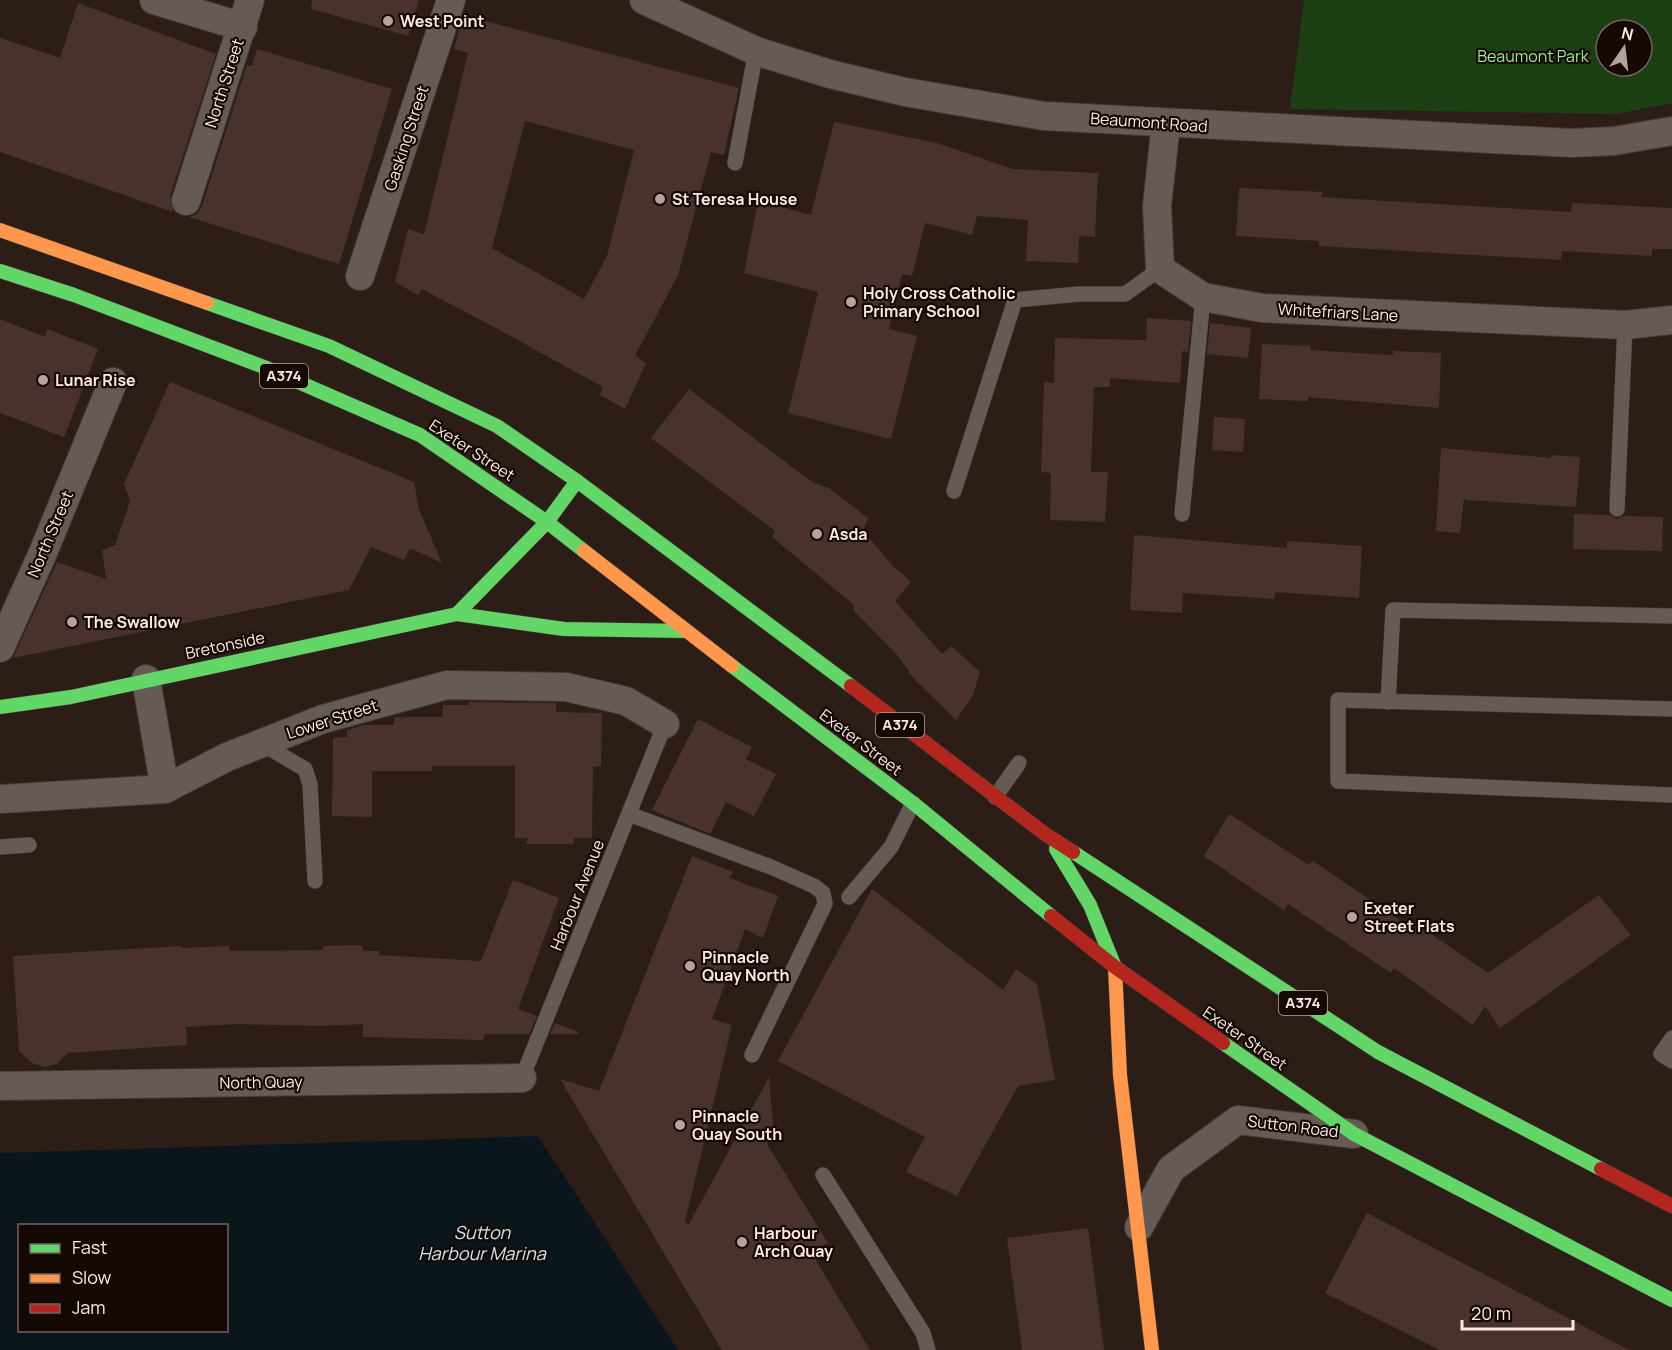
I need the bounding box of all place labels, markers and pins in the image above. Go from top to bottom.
place label: West Point [400,10,485,32]
marker: West Point [381,14,395,28]
place label: St Teresa House [672,188,798,210]
marker: St Teresa House [653,192,667,206]
place label: Holy Cross Catholic Primary School [863,282,1015,322]
marker: Holy Cross Catholic Primary School [844,295,858,309]
place label: Lunar Rise [55,369,136,391]
marker: Lunar Rise [36,373,50,387]
place label: Asda [829,523,867,545]
marker: Asda [810,527,824,541]
place label: The Swallow [84,611,180,633]
marker: The Swallow [65,615,79,629]
place label: Exeter Street Flats [1364,897,1455,937]
marker: Exeter Street Flats [1345,910,1359,924]
place label: Pinnacle Quay North [702,946,790,986]
marker: Pinnacle Quay North [683,959,697,973]
place label: Pinnacle Quay South [692,1105,782,1145]
marker: Pinnacle Quay South [673,1118,687,1132]
place label: Harbour Arch Quay [754,1222,833,1262]
marker: Harbour Arch Quay [735,1235,749,1249]

